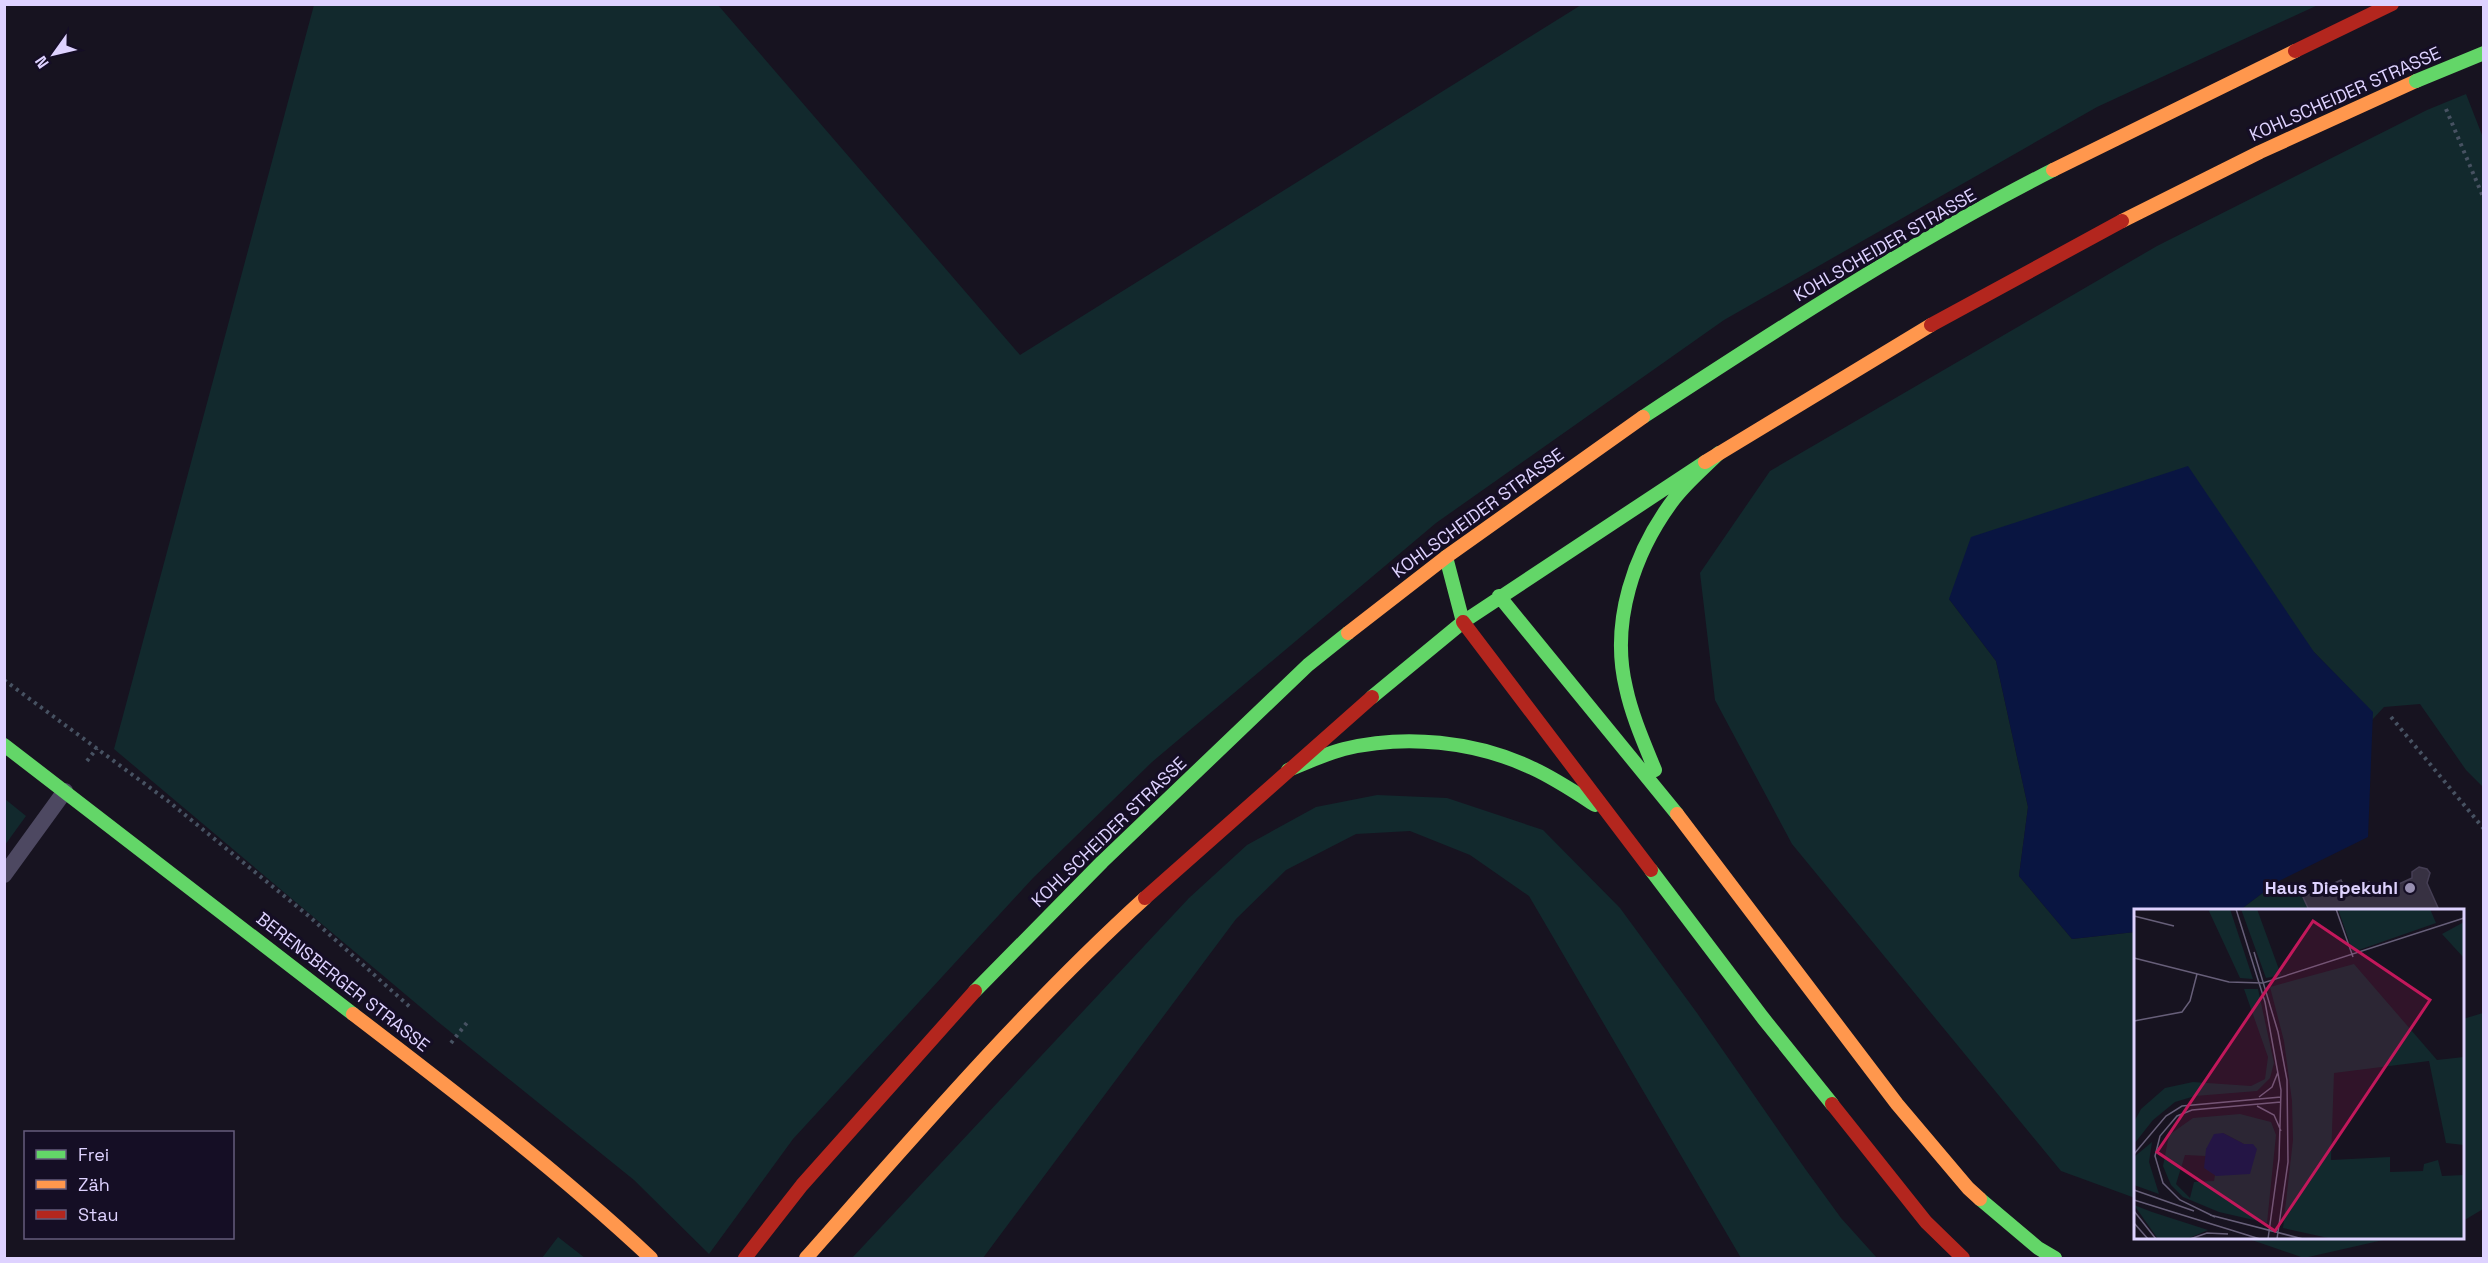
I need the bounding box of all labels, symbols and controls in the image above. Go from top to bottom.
north arrow [24,24,84,84]
street label: KOHLSCHEIDER STRASSE [2246,41,2444,146]
text: N [30,52,54,72]
street label: KOHLSCHEIDER STRASSE [1789,183,1980,306]
street label: KOHLSCHEIDER STRASSE [1387,442,1568,583]
street label: KOHLSCHEIDER STRASSE [1026,751,1191,912]
place label: Haus Diepekuhl [2265,876,2398,899]
marker: Haus Diepekuhl [2403,881,2417,895]
street label: BERENSBERGER STRASSE [252,907,435,1056]
inset map [2134,909,2464,1239]
legend [24,1131,234,1239]
text: Frei [78,1143,109,1166]
text: Zäh [78,1173,110,1196]
text: Stau [78,1203,118,1226]

